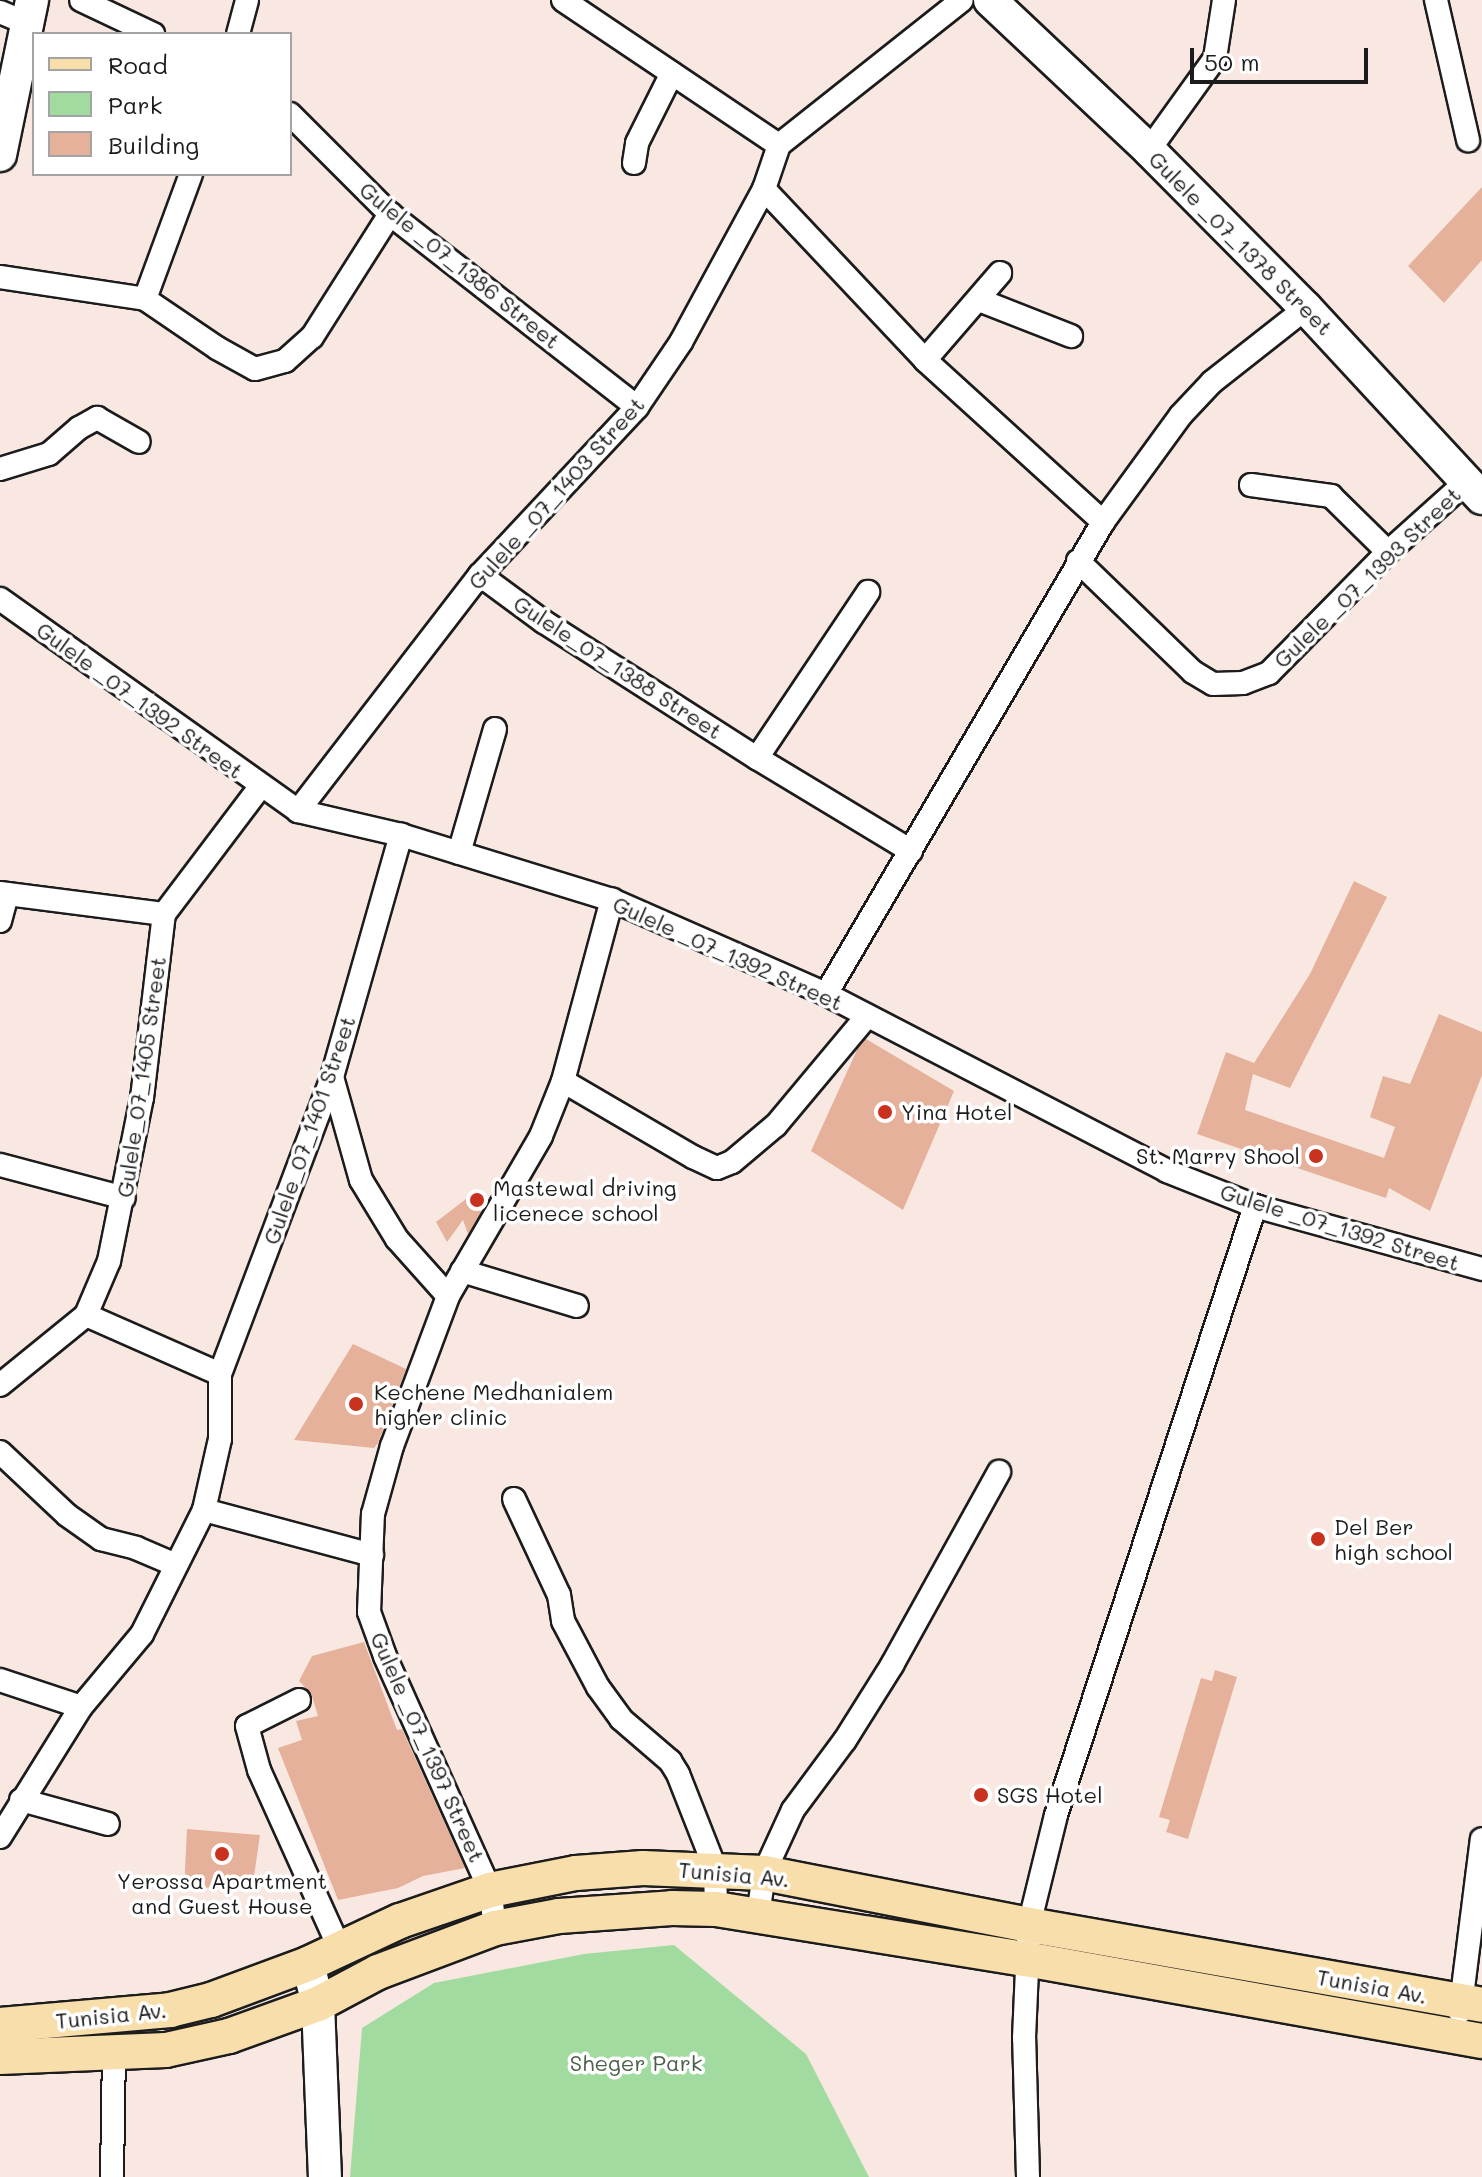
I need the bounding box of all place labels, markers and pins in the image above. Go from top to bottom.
place label: Yina Hotel [901,1099,1013,1125]
marker: Yina Hotel [876,1103,894,1121]
place label: St. Marry Shool [1136,1143,1300,1169]
marker: St. Marry Shool [1307,1147,1325,1165]
place label: Mastewal driving licenece school [493,1174,677,1226]
marker: Mastewal driving licenece school [468,1191,486,1209]
place label: Kechene Medhanialem higher clinic [374,1378,613,1430]
marker: Kechene Medhanialem higher clinic [345,1393,367,1415]
place label: Del Ber high school [1334,1513,1453,1564]
marker: Del Ber high school [1309,1530,1327,1548]
place label: SGS Hotel [997,1782,1103,1808]
marker: SGS Hotel [972,1786,990,1804]
marker: Yerossa Apartment and Guest House [213,1845,231,1863]
place label: Yerossa Apartment and Guest House [117,1867,327,1918]

